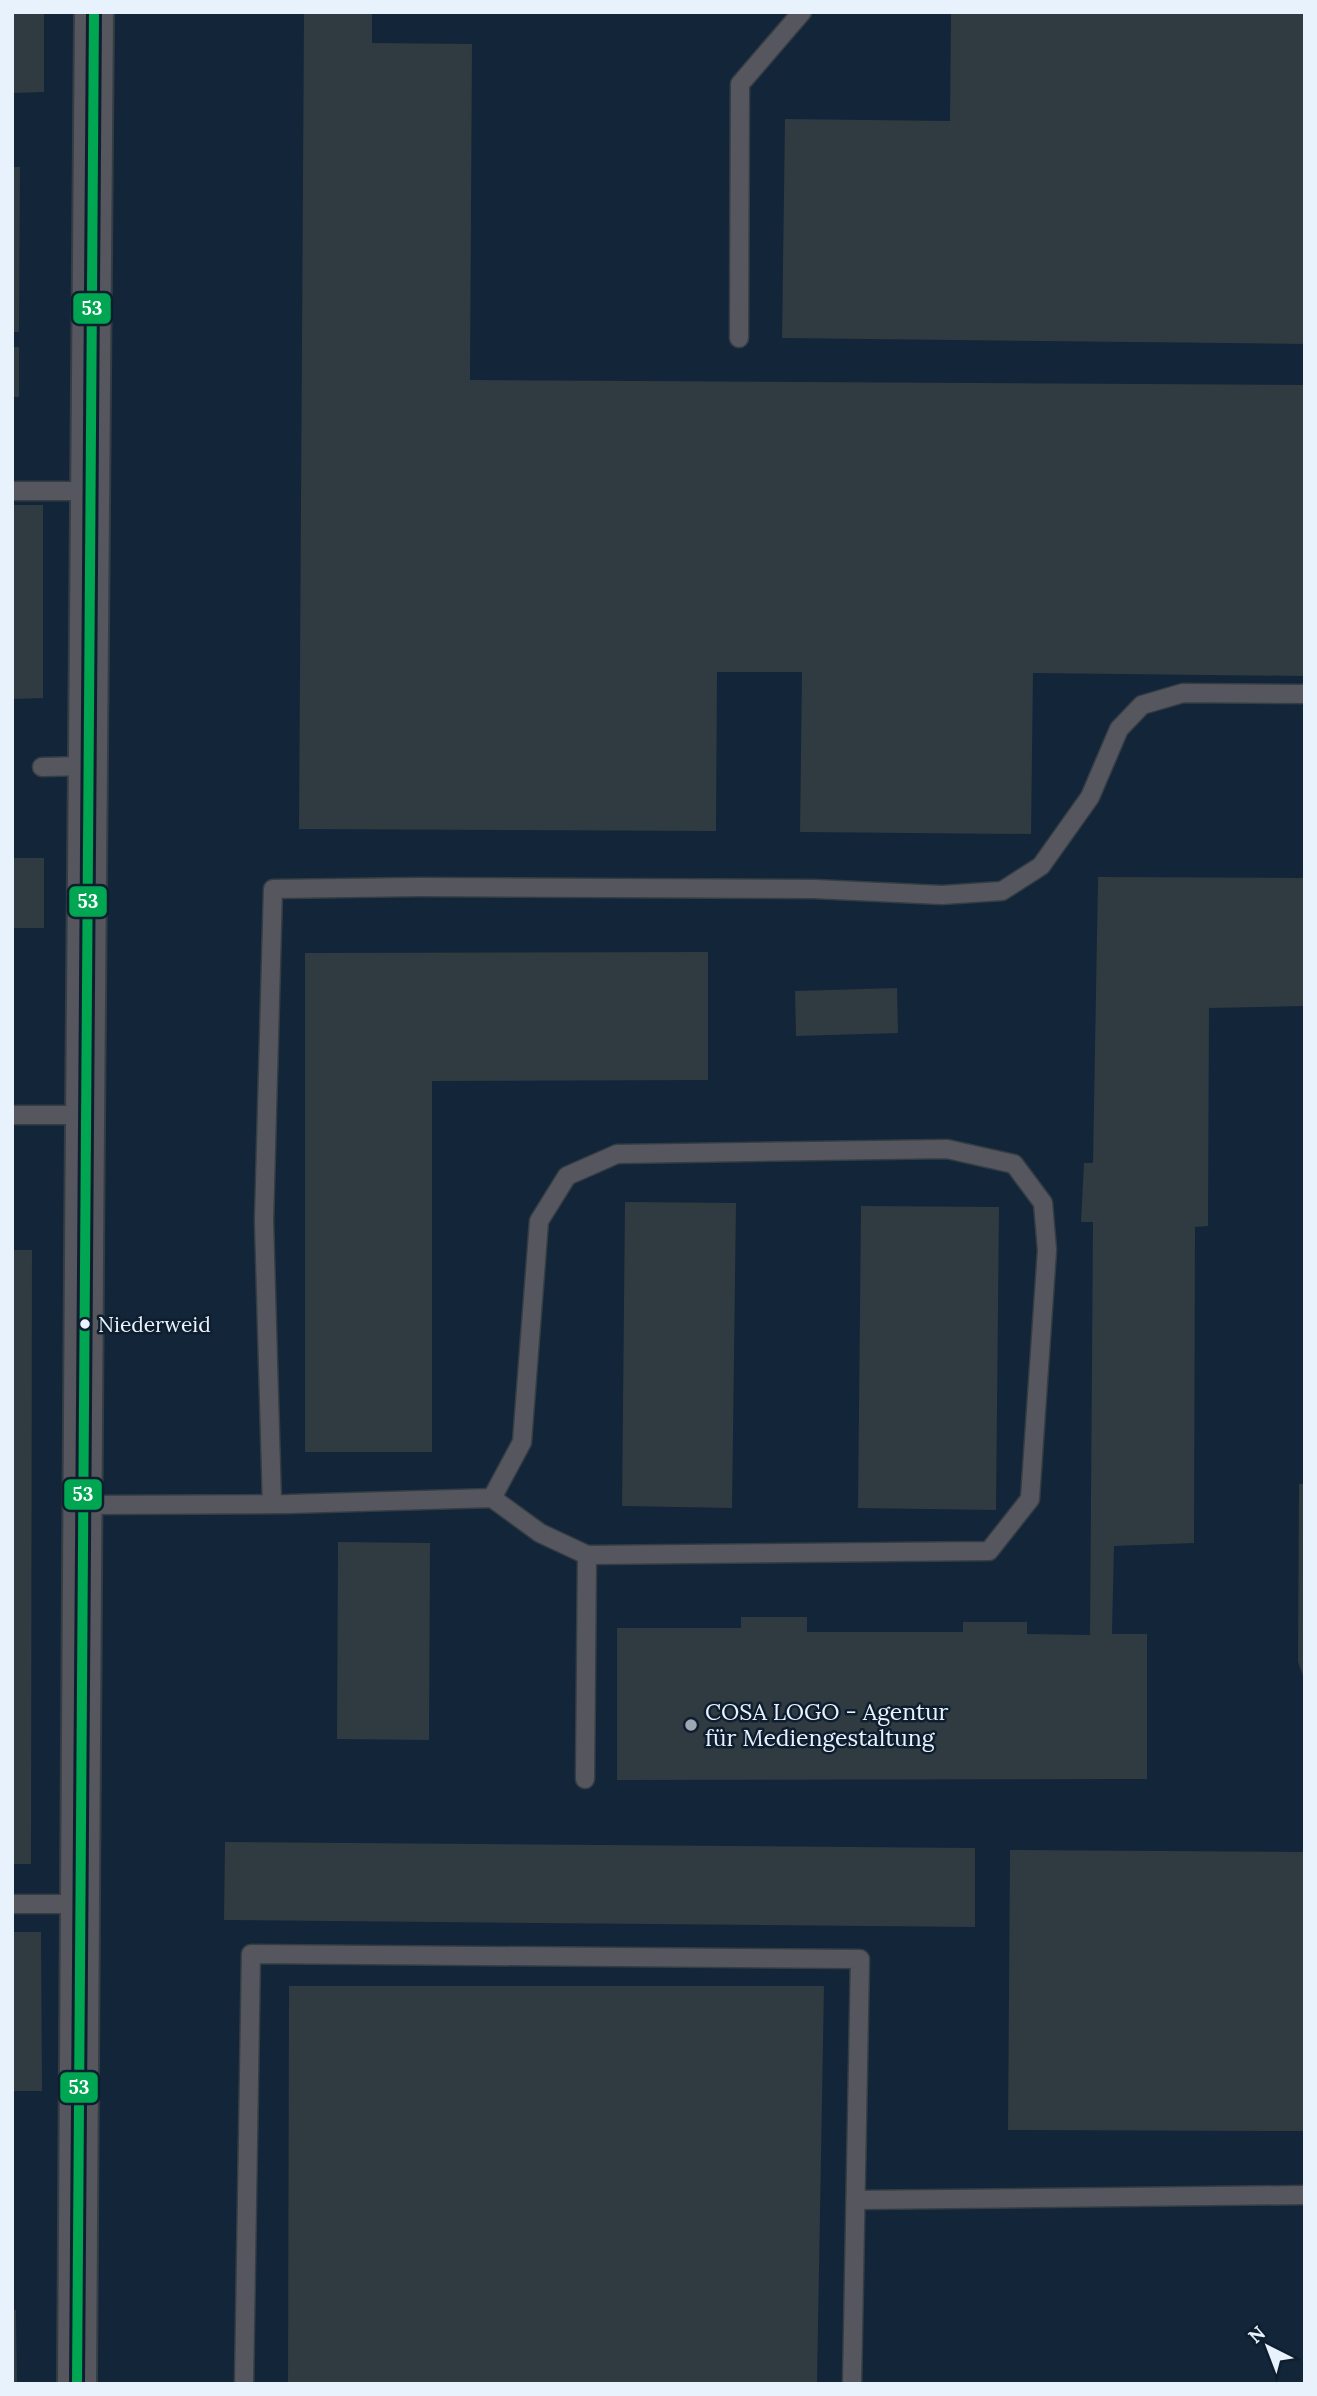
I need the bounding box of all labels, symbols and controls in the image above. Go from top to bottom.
line badge: 53 [72,292,112,325]
text: 53 [82,296,102,320]
line badge: 53 [68,885,108,918]
text: 53 [78,889,98,913]
place label: Niederweid [98,1311,211,1338]
marker: Niederweid [78,1317,92,1331]
line badge: 53 [63,1478,103,1511]
text: 53 [73,1482,93,1506]
place label: COSA LOGO - Agentur für Mediengestaltung [705,1697,949,1752]
marker: COSA LOGO - Agentur für Mediengestaltung [683,1717,699,1733]
line badge: 53 [59,2071,99,2104]
text: 53 [69,2075,89,2099]
north arrow [1233,2312,1303,2382]
text: N [1243,2320,1270,2348]

